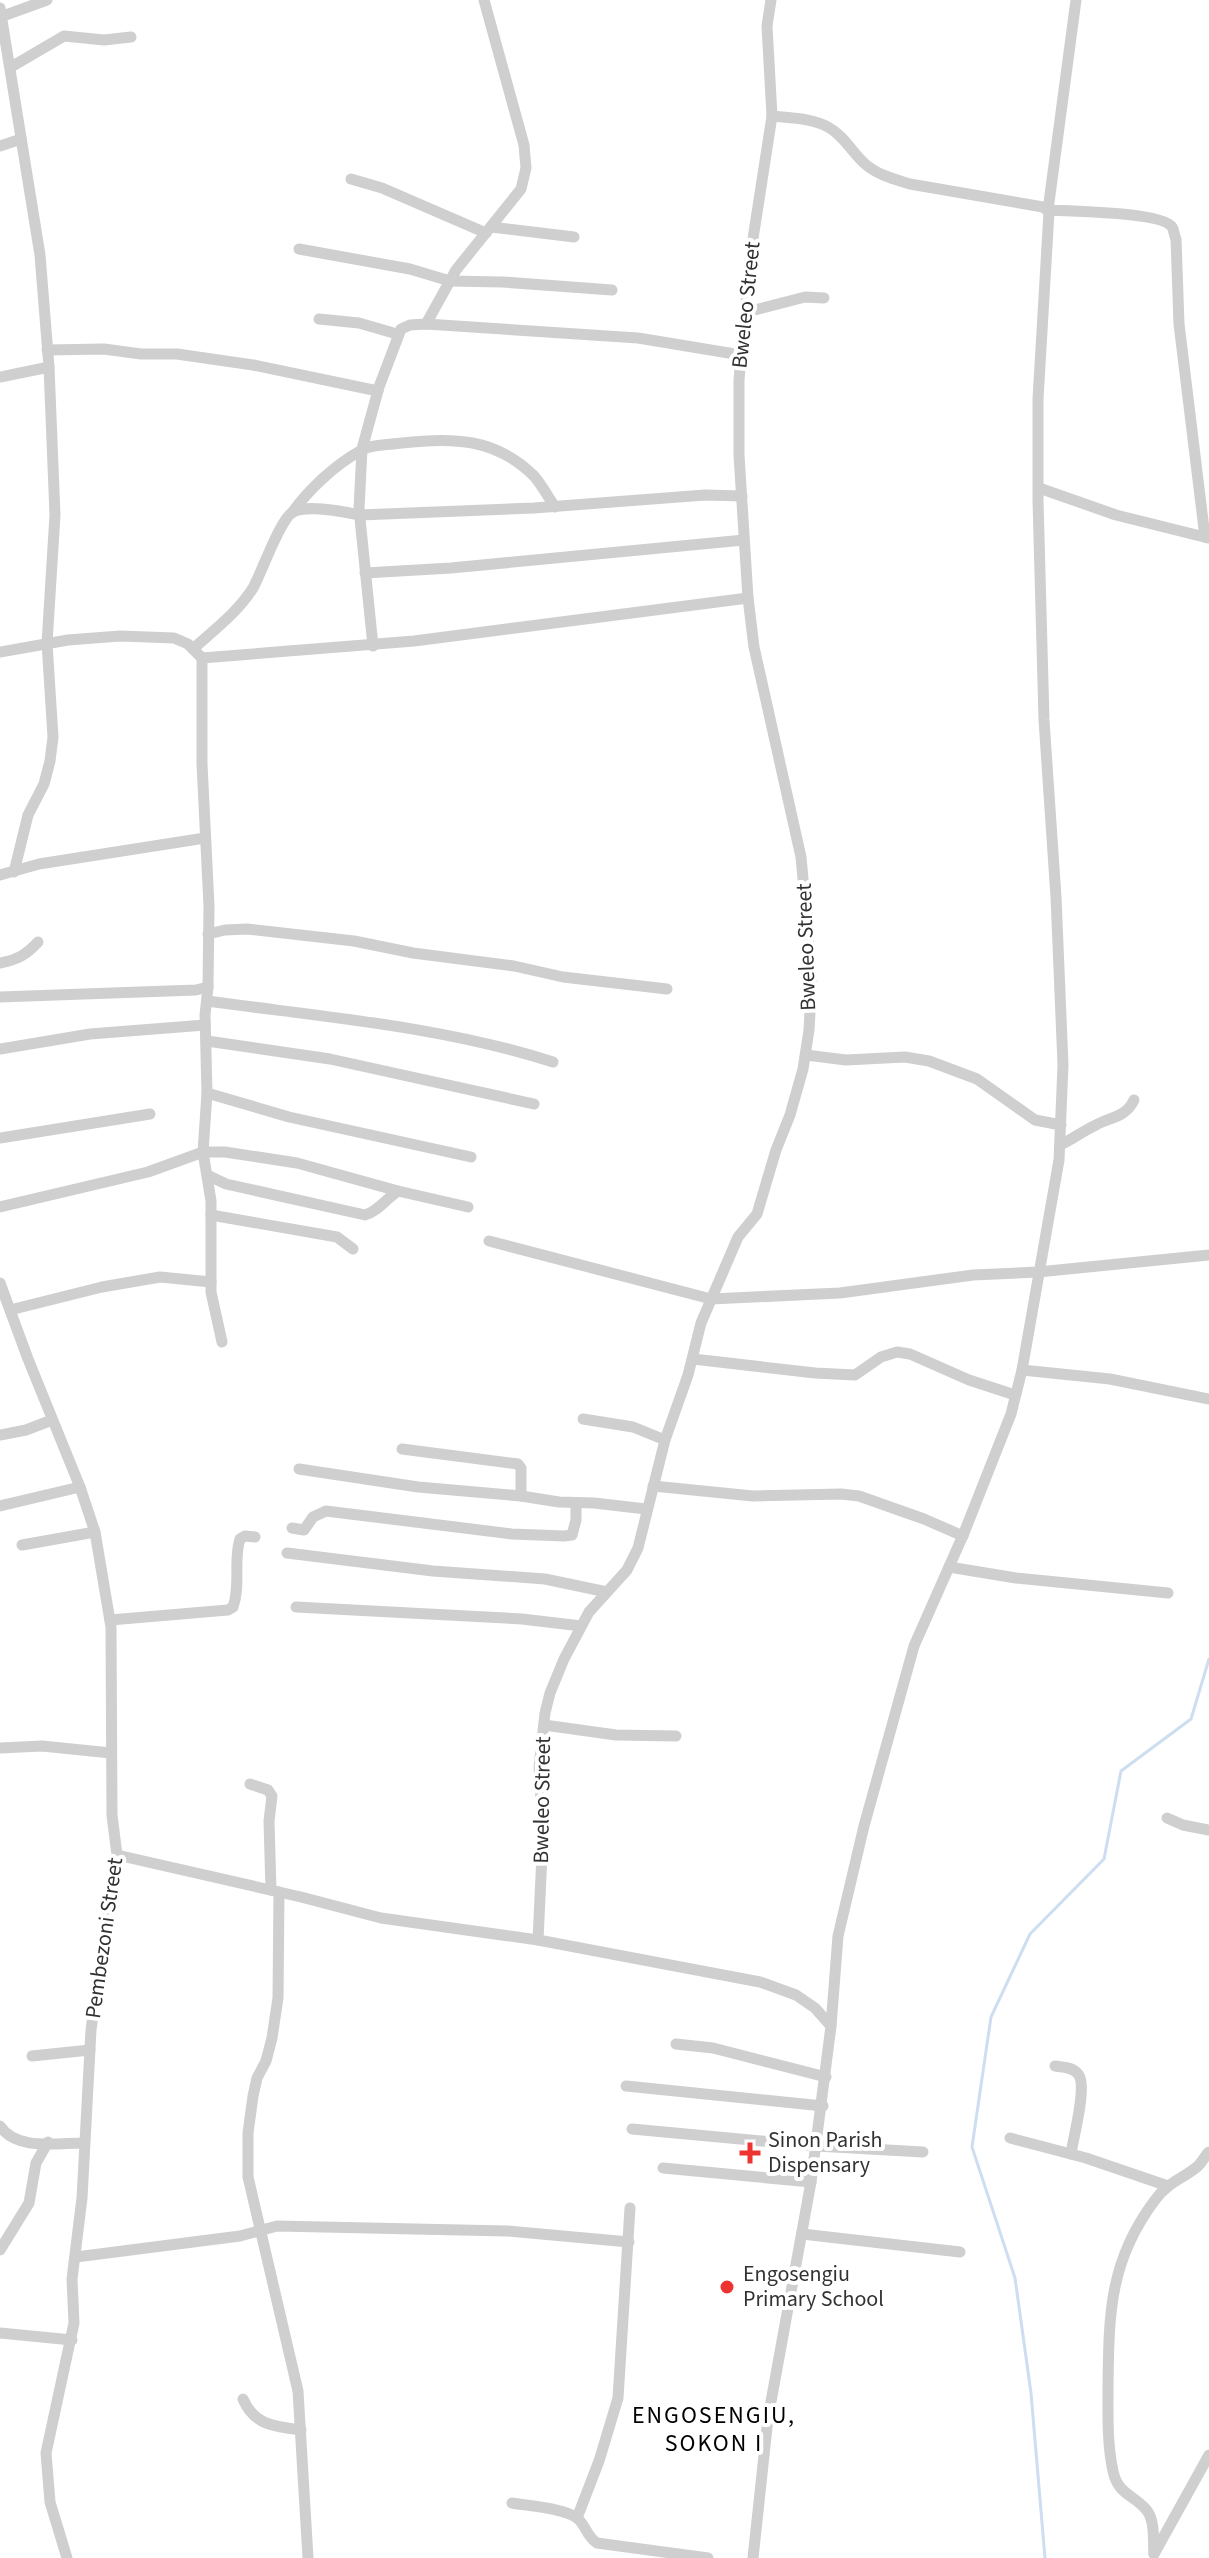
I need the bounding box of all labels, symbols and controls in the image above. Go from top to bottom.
street label: Bweleo Street [723,239,769,370]
street label: Bweleo Street [788,882,824,1011]
street label: Bweleo Street [525,1736,559,1864]
street label: Pembezoni Street [77,1855,131,2021]
place label: Sinon Parish Dispensary [768,2124,882,2181]
marker: Sinon Parish Dispensary [739,2142,761,2164]
place label: Engosengiu Primary School [743,2258,884,2315]
marker: Engosengiu Primary School [718,2278,736,2296]
district label: ENGOSENGIU, SOKON I [632,2398,796,2461]

